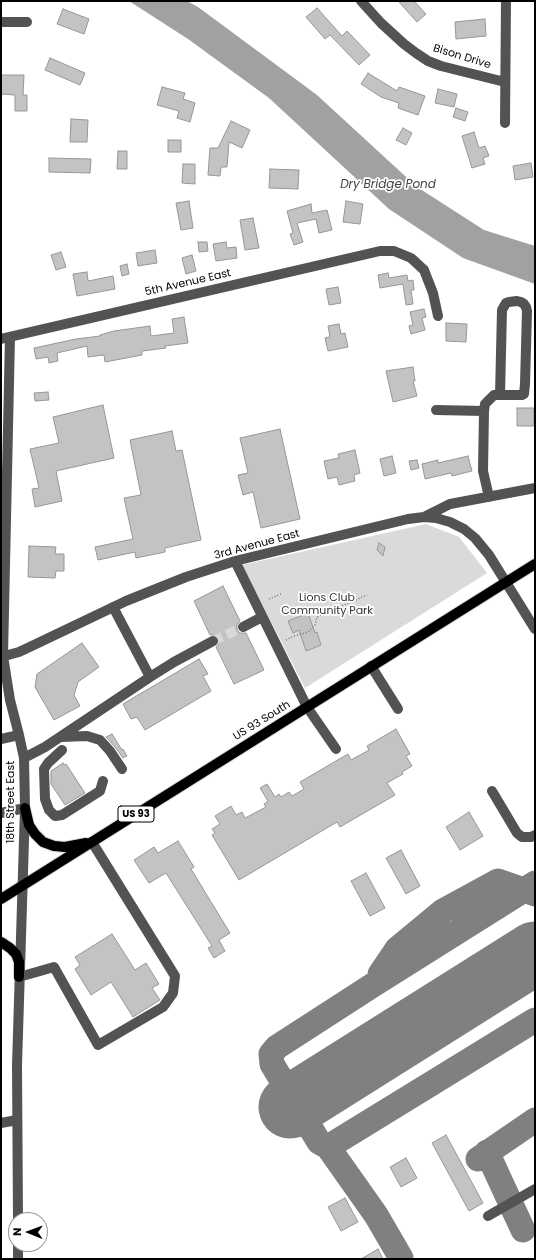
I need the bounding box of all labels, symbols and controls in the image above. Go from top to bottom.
street label: Bison Drive [431,42,493,72]
water label: Dry Bridge Pond [340,178,436,192]
street label: 5th Avenue East [144,267,232,299]
street label: 3rd Avenue East [213,527,301,563]
park label: Lions Club Community Park [281,591,373,617]
street label: US 93 South [231,698,293,744]
street label: 18th Street East [4,761,18,843]
road number: US 93 [118,806,154,822]
north arrow [8,1212,48,1252]
text: N [9,1228,25,1236]

